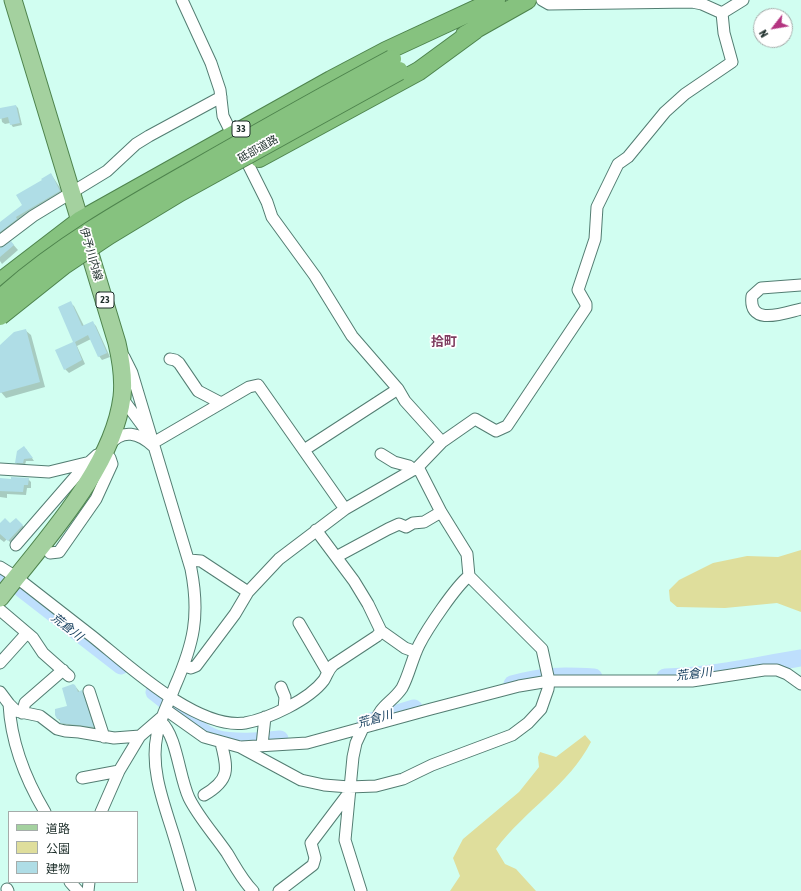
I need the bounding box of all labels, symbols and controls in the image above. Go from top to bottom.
north arrow [753,8,793,48]
text: N [757,28,770,40]
road number: 33 [232,121,250,137]
street label: 砥部道路 [236,133,280,165]
street label: 伊予川内線 [77,226,105,282]
road number: 23 [96,292,114,308]
district label: 拾町 [431,334,457,350]
water label: 荒倉川 [48,610,86,644]
water label: 荒倉川 [675,665,713,683]
water label: 荒倉川 [356,707,394,731]
legend [8,811,138,883]
text: 道路 [46,822,70,836]
text: 公園 [46,842,70,856]
text: 建物 [46,862,70,876]

